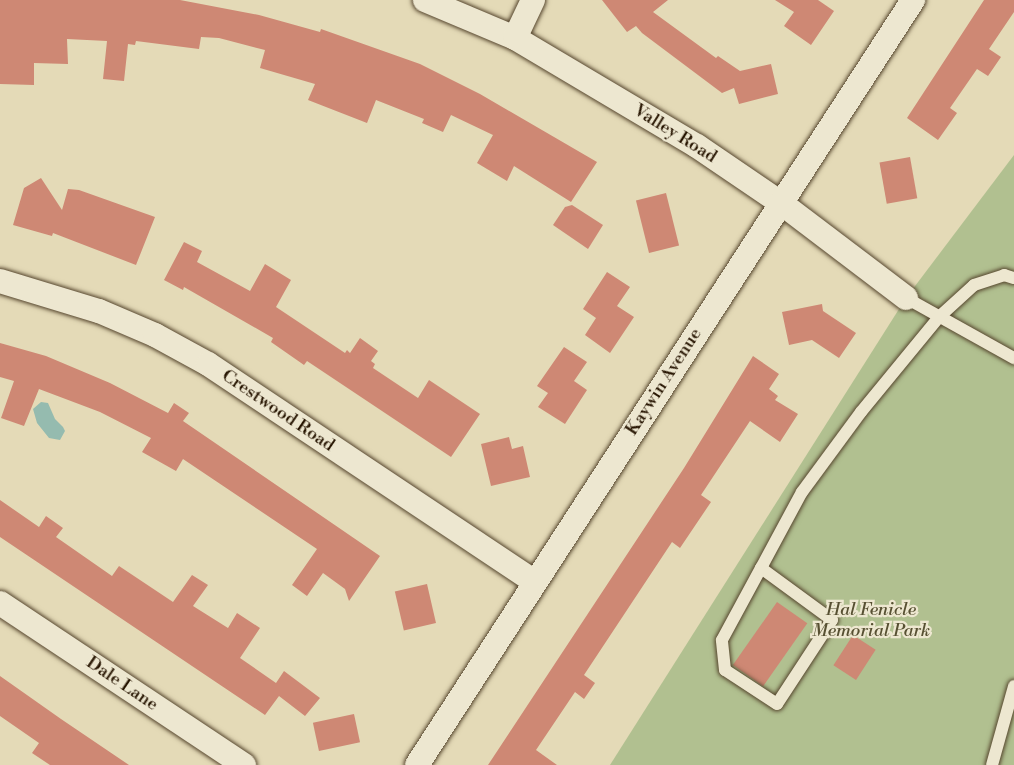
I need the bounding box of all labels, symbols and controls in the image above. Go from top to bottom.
street label: Valley Road [629,100,721,168]
street label: Kaywin Avenue [621,324,707,440]
street label: Crestwood Road [217,365,339,457]
park label: Hal Fenicle Memorial Park [812,600,930,642]
street label: Dale Lane [82,652,162,716]

